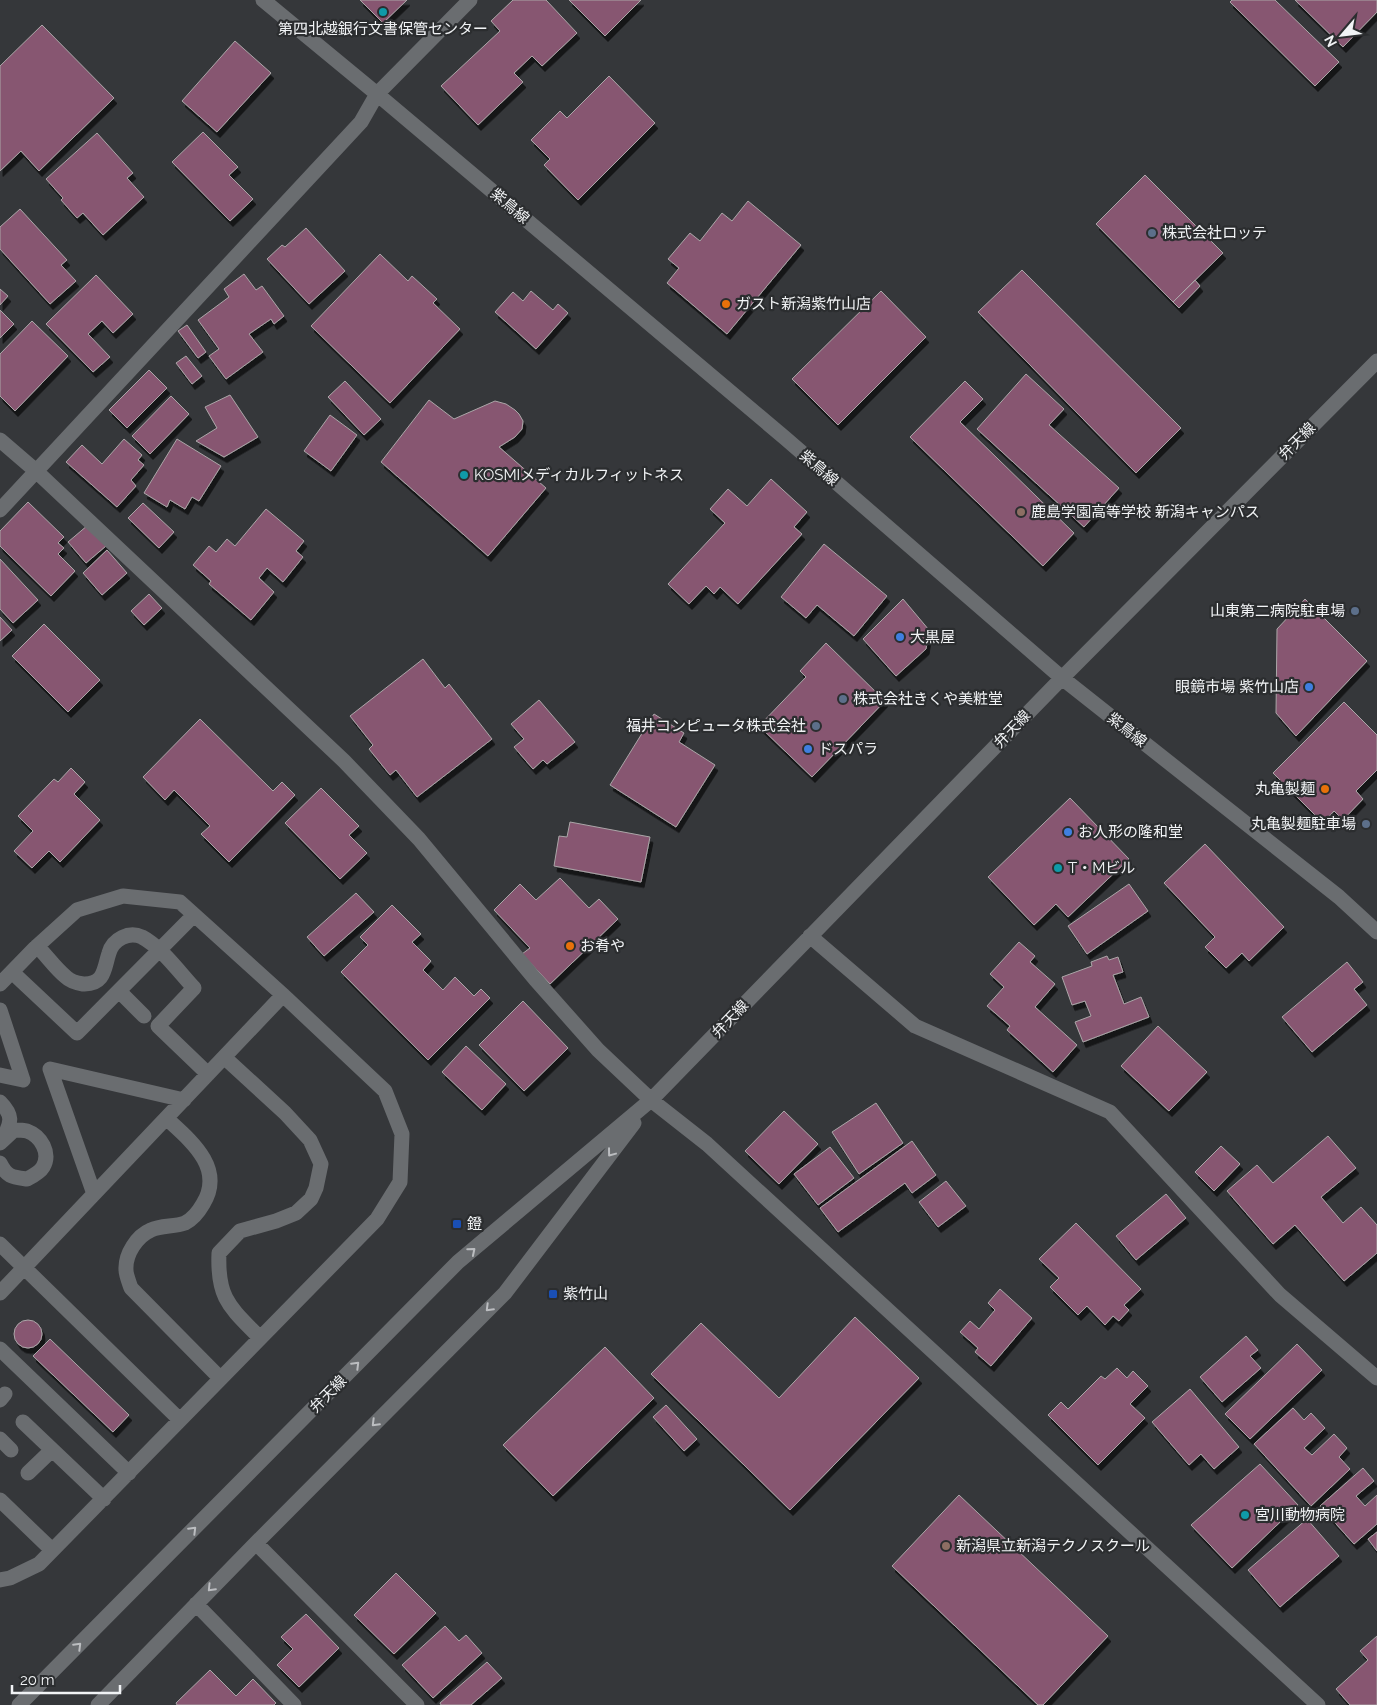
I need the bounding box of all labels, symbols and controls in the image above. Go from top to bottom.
marker: 第四北越銀行文書保管センター [377,6,389,18]
north arrow [1317,10,1367,60]
place label: 第四北越銀行文書保管センター [278,20,488,38]
text: N [1321,33,1340,50]
street label: 紫鳥線 [487,185,533,227]
place label: 株式会社ロッテ [1162,224,1267,242]
marker: 株式会社ロッテ [1146,227,1158,239]
place label: ガスト新潟紫竹山店 [736,295,871,313]
marker: ガスト新潟紫竹山店 [720,298,732,310]
street label: 弁天線 [1275,419,1319,463]
street label: 紫鳥線 [796,446,842,490]
place label: KOSMIメディカルフィットネス [474,466,684,484]
marker: KOSMIメディカルフィットネス [458,469,470,481]
place label: 鹿島学園高等学校 新潟キャンパス [1031,503,1260,521]
marker: 鹿島学園高等学校 新潟キャンパス [1015,506,1027,518]
place label: 山東第二病院駐車場 [1210,602,1345,620]
marker: 山東第二病院駐車場 [1349,605,1361,617]
place label: 大黒屋 [910,628,955,646]
marker: 大黒屋 [894,631,906,643]
place label: 眼鏡市場 紫竹山店 [1175,678,1299,696]
marker: 眼鏡市場 紫竹山店 [1303,681,1315,693]
place label: 株式会社きくや美粧堂 [853,690,1003,708]
marker: 株式会社きくや美粧堂 [837,693,849,705]
street label: 弁天線 [990,707,1034,751]
street label: 紫鳥線 [1104,709,1150,751]
place label: 福井コンピュータ株式会社 [626,717,806,735]
marker: 福井コンピュータ株式会社 [810,720,822,732]
place label: ドスパラ [818,740,878,758]
marker: ドスパラ [802,743,814,755]
place label: 丸亀製麺 [1255,780,1315,798]
marker: 丸亀製麺 [1319,783,1331,795]
place label: 丸亀製麺駐車場 [1251,815,1356,833]
marker: 丸亀製麺駐車場 [1360,818,1372,830]
place label: お人形の隆和堂 [1078,823,1183,841]
marker: お人形の隆和堂 [1062,826,1074,838]
place label: T・Mビル [1068,859,1135,877]
marker: T・Mビル [1052,862,1064,874]
place label: お肴や [580,937,625,955]
marker: お肴や [564,940,576,952]
street label: 弁天線 [708,997,752,1041]
one-way arrow [608,1147,617,1157]
place label: 鐙 [467,1215,482,1233]
marker: 鐙 [451,1218,463,1230]
one-way arrow [466,1247,475,1256]
place label: 紫竹山 [563,1285,608,1303]
marker: 紫竹山 [547,1288,559,1300]
one-way arrow [486,1302,495,1311]
one-way arrow [350,1362,359,1371]
street label: 弁天線 [306,1372,350,1416]
one-way arrow [372,1417,381,1426]
place label: 宮川動物病院 [1255,1506,1345,1524]
marker: 宮川動物病院 [1239,1509,1251,1521]
one-way arrow [187,1527,196,1536]
place label: 新潟県立新潟テクノスクール [956,1537,1150,1555]
marker: 新潟県立新潟テクノスクール [940,1540,952,1552]
one-way arrow [208,1583,217,1592]
one-way arrow [72,1642,81,1651]
scale bar [12,1662,120,1694]
text: 20 m [20,1671,55,1689]

